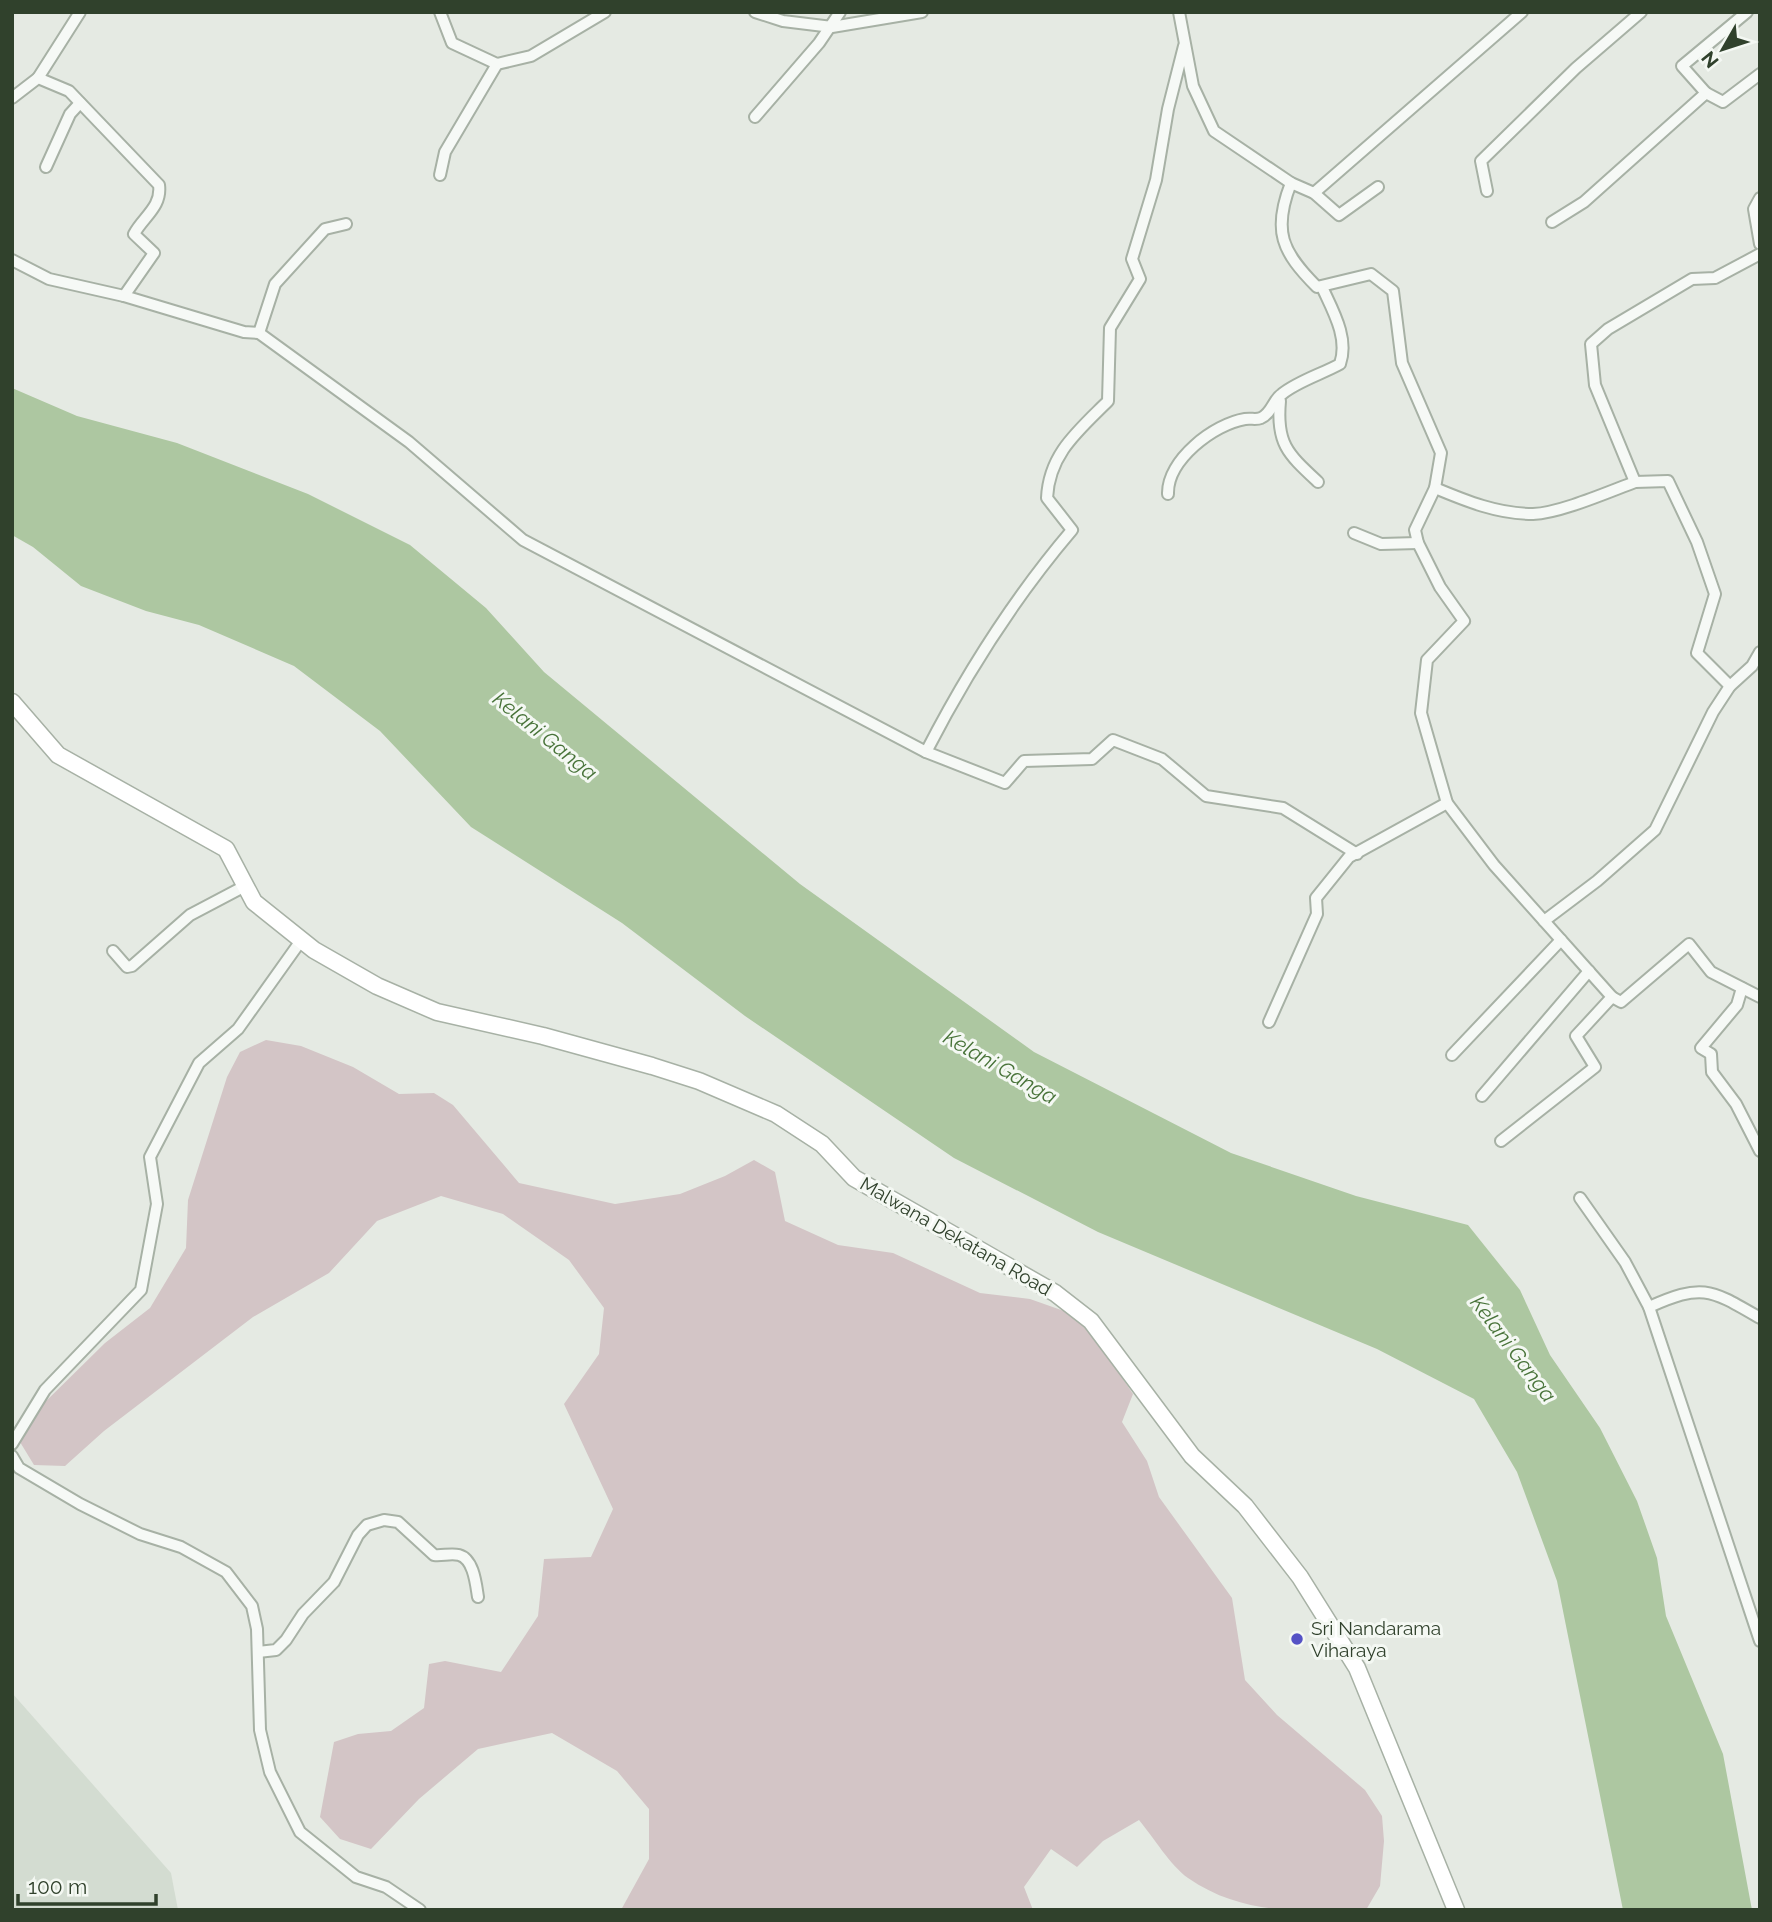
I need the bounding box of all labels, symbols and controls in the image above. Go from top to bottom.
north arrow [1688,14,1758,84]
text: N [1697,47,1723,72]
water label: Kelani Ganga [488,686,602,785]
water label: Kelani Ganga [939,1024,1061,1109]
street label: Malwana Dekatana Road [856,1172,1056,1300]
water label: Kelani Ganga [1465,1291,1562,1407]
place label: Sri Nandarama Viharaya [1311,1617,1441,1661]
marker: Sri Nandarama Viharaya [1289,1631,1305,1647]
scale bar [18,1862,156,1906]
text: 100 m [28,1874,87,1899]

